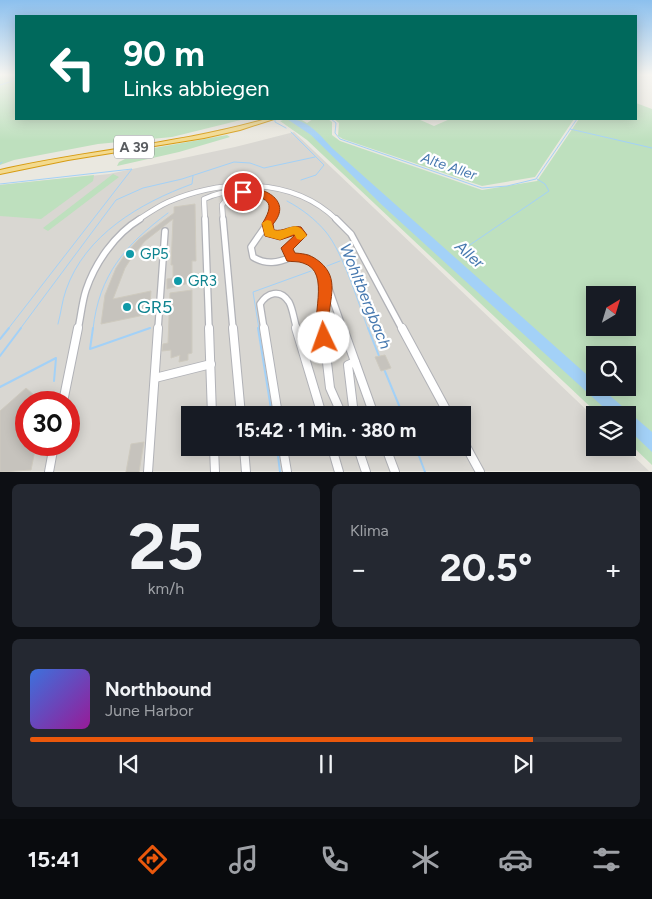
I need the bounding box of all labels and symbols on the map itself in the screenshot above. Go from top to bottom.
road number: A 39 [114,136,154,158]
water label: Alte Aller [418,149,480,184]
pin [222,171,264,213]
water label: Aller [451,236,488,273]
water label: Wohltbergbach [336,241,395,352]
place label: GP5 [140,245,169,263]
marker: GP5 [124,248,136,260]
place label: GR3 [188,272,217,290]
marker: GR3 [172,275,184,287]
north arrow [586,286,636,336]
place label: GR5 [137,296,172,318]
marker: GR5 [121,301,133,313]
position arrow [297,311,349,363]
speed limit sign: 30 [15,391,80,456]

